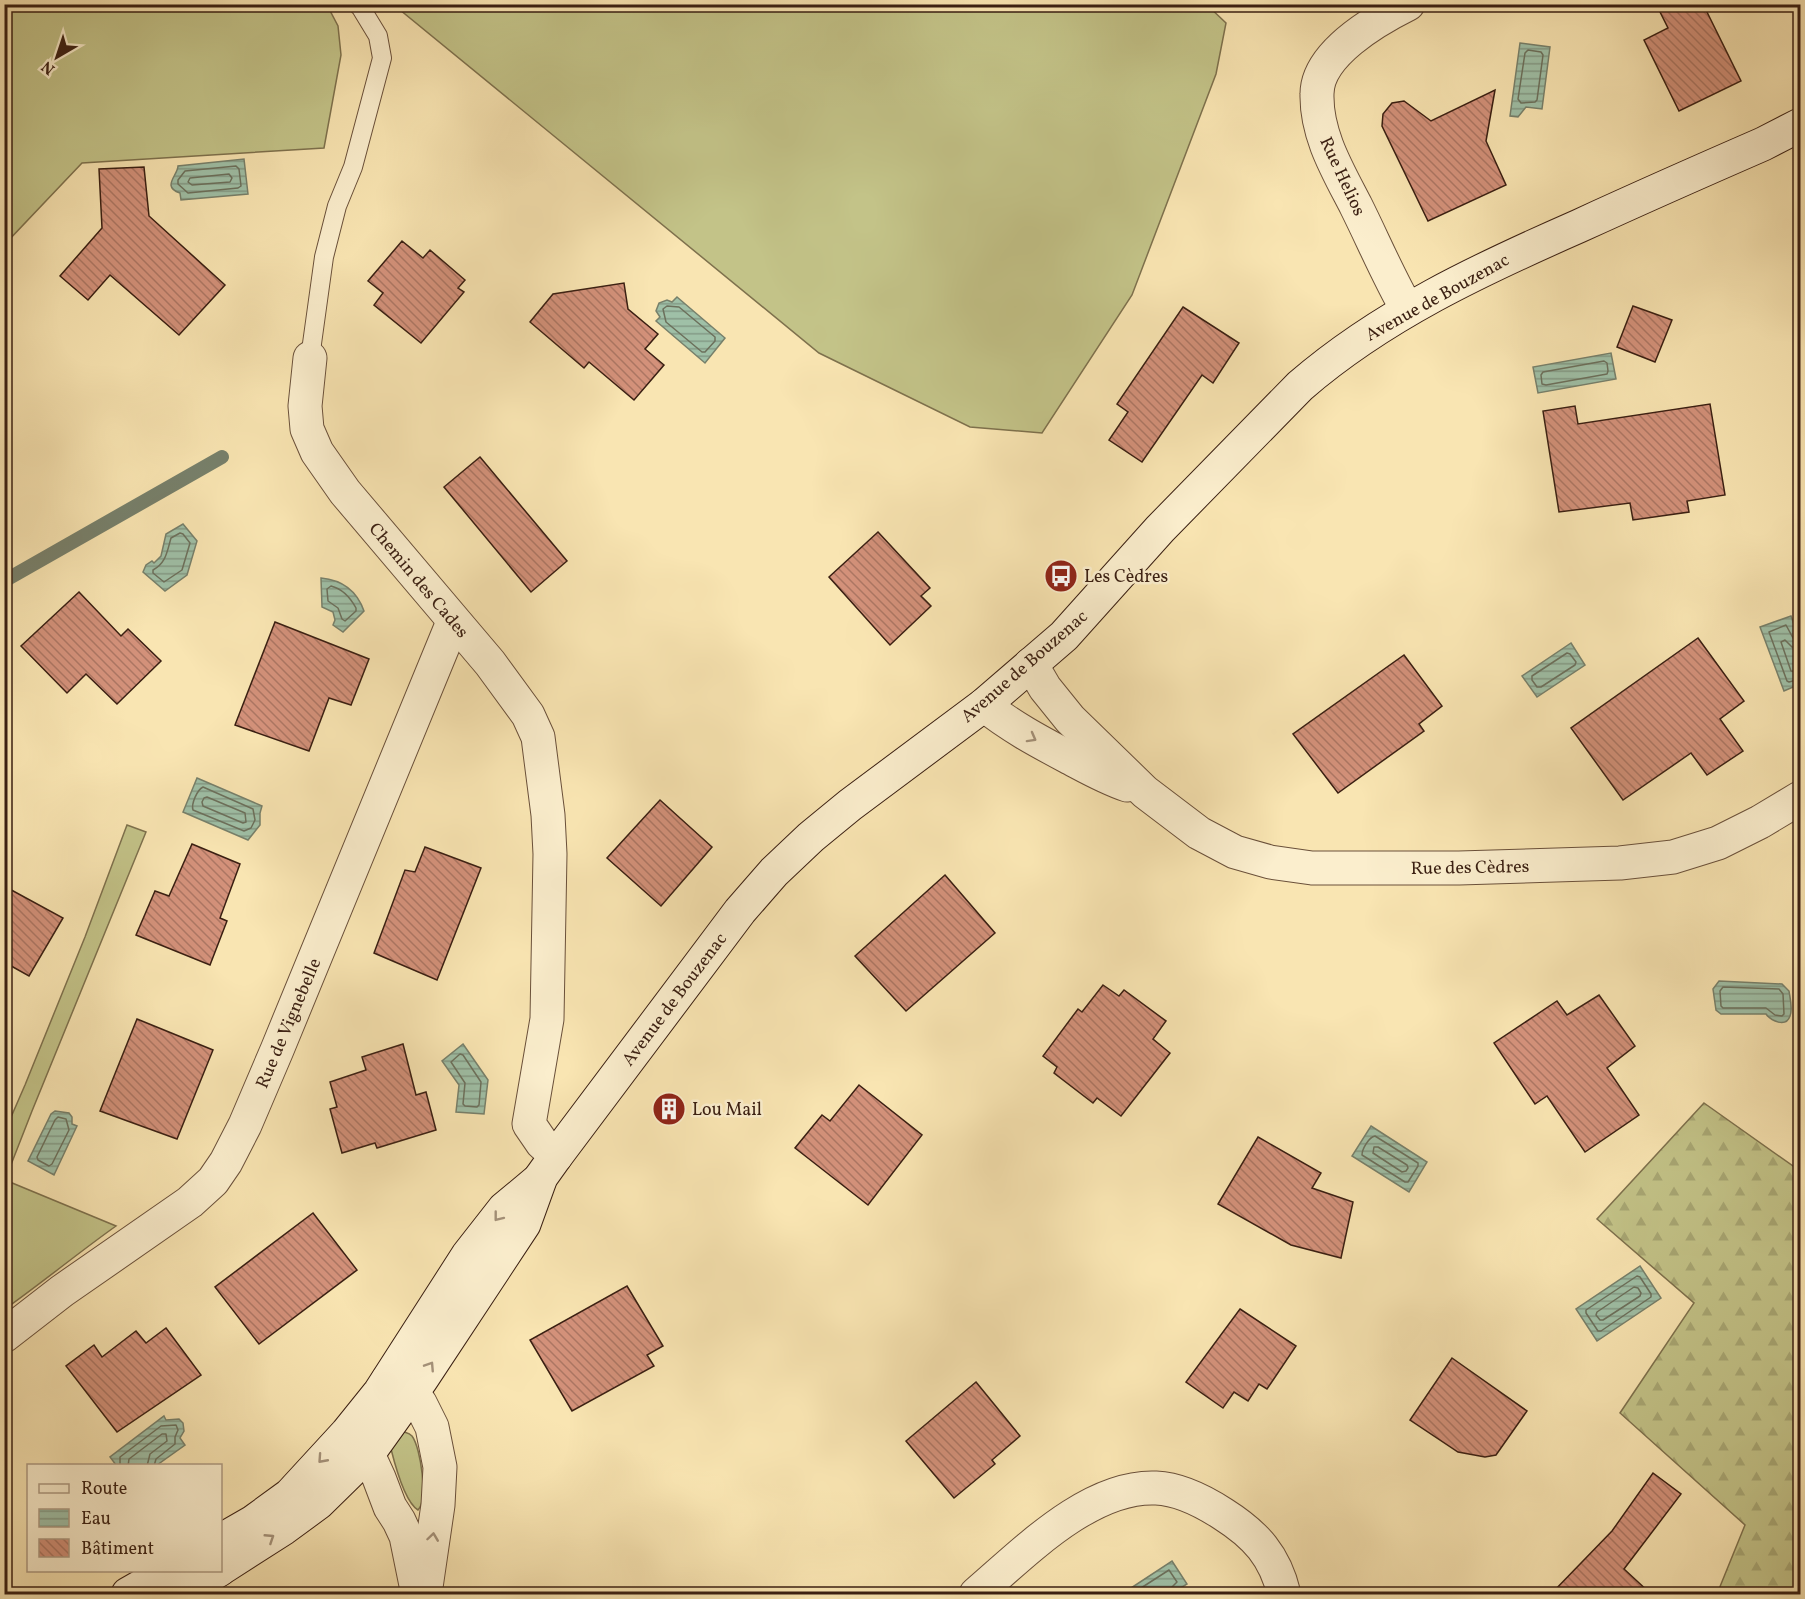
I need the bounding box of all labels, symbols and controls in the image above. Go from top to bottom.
north arrow [27,27,87,87]
text: N [37,55,60,79]
street label: Rue Helios [1312,133,1371,220]
street label: Avenue de Bouzenac [1361,248,1514,348]
street label: Chemin des Cades [362,518,474,644]
bus stop icon: Les Cèdres [1043,558,1079,594]
place label: Les Cèdres [1084,565,1168,590]
street label: Avenue de Bouzenac [956,605,1094,729]
one-way arrow [1026,731,1036,742]
street label: Rue des Cèdres [1410,855,1530,882]
street label: Avenue de Bouzenac [617,928,734,1072]
street label: Rue de Vignebelle [251,955,328,1093]
building icon: Lou Mail [651,1091,687,1127]
place label: Lou Mail [692,1098,762,1123]
one-way arrow [494,1210,505,1221]
one-way arrow [422,1362,434,1372]
one-way arrow [318,1452,329,1463]
legend [27,1464,222,1572]
text: Route [81,1477,127,1502]
text: Eau [81,1507,111,1532]
one-way arrow [427,1532,439,1541]
one-way arrow [263,1534,274,1545]
text: Bâtiment [81,1537,154,1562]

